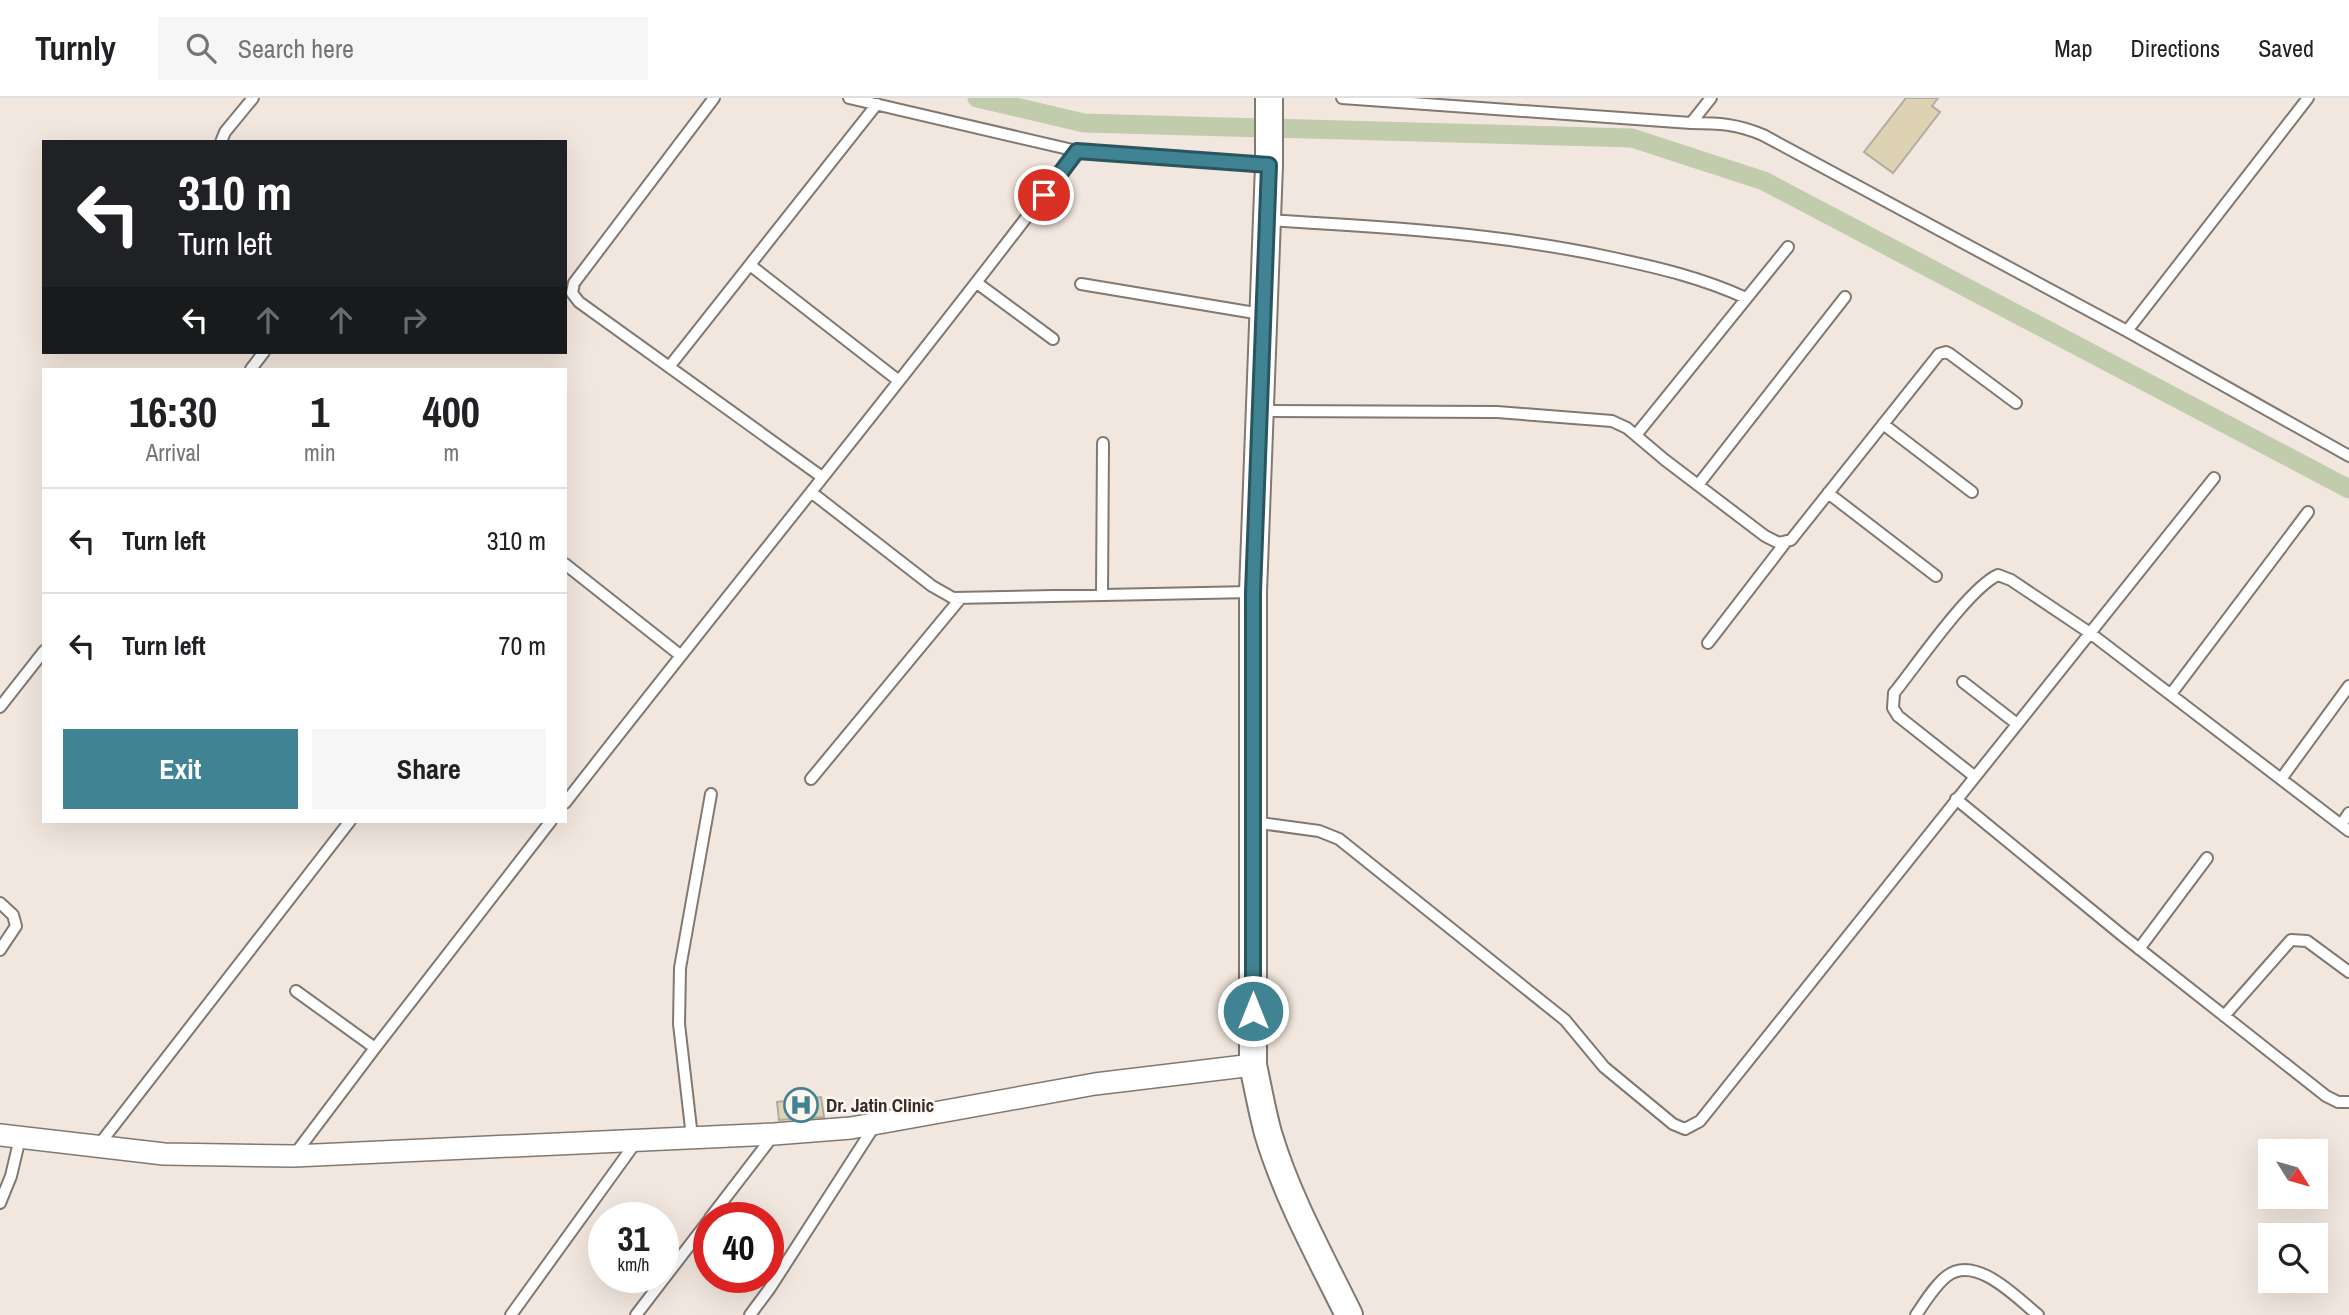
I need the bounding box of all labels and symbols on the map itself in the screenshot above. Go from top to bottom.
pin [1014,165,1074,225]
position arrow [1216,974,1290,1048]
hospital icon: Dr. Jatin Clinic [782,1086,820,1124]
place label: Dr. Jatin Clinic [826,1092,934,1118]
north arrow [2258,1139,2328,1209]
speed limit sign: 40 [693,1202,784,1293]

